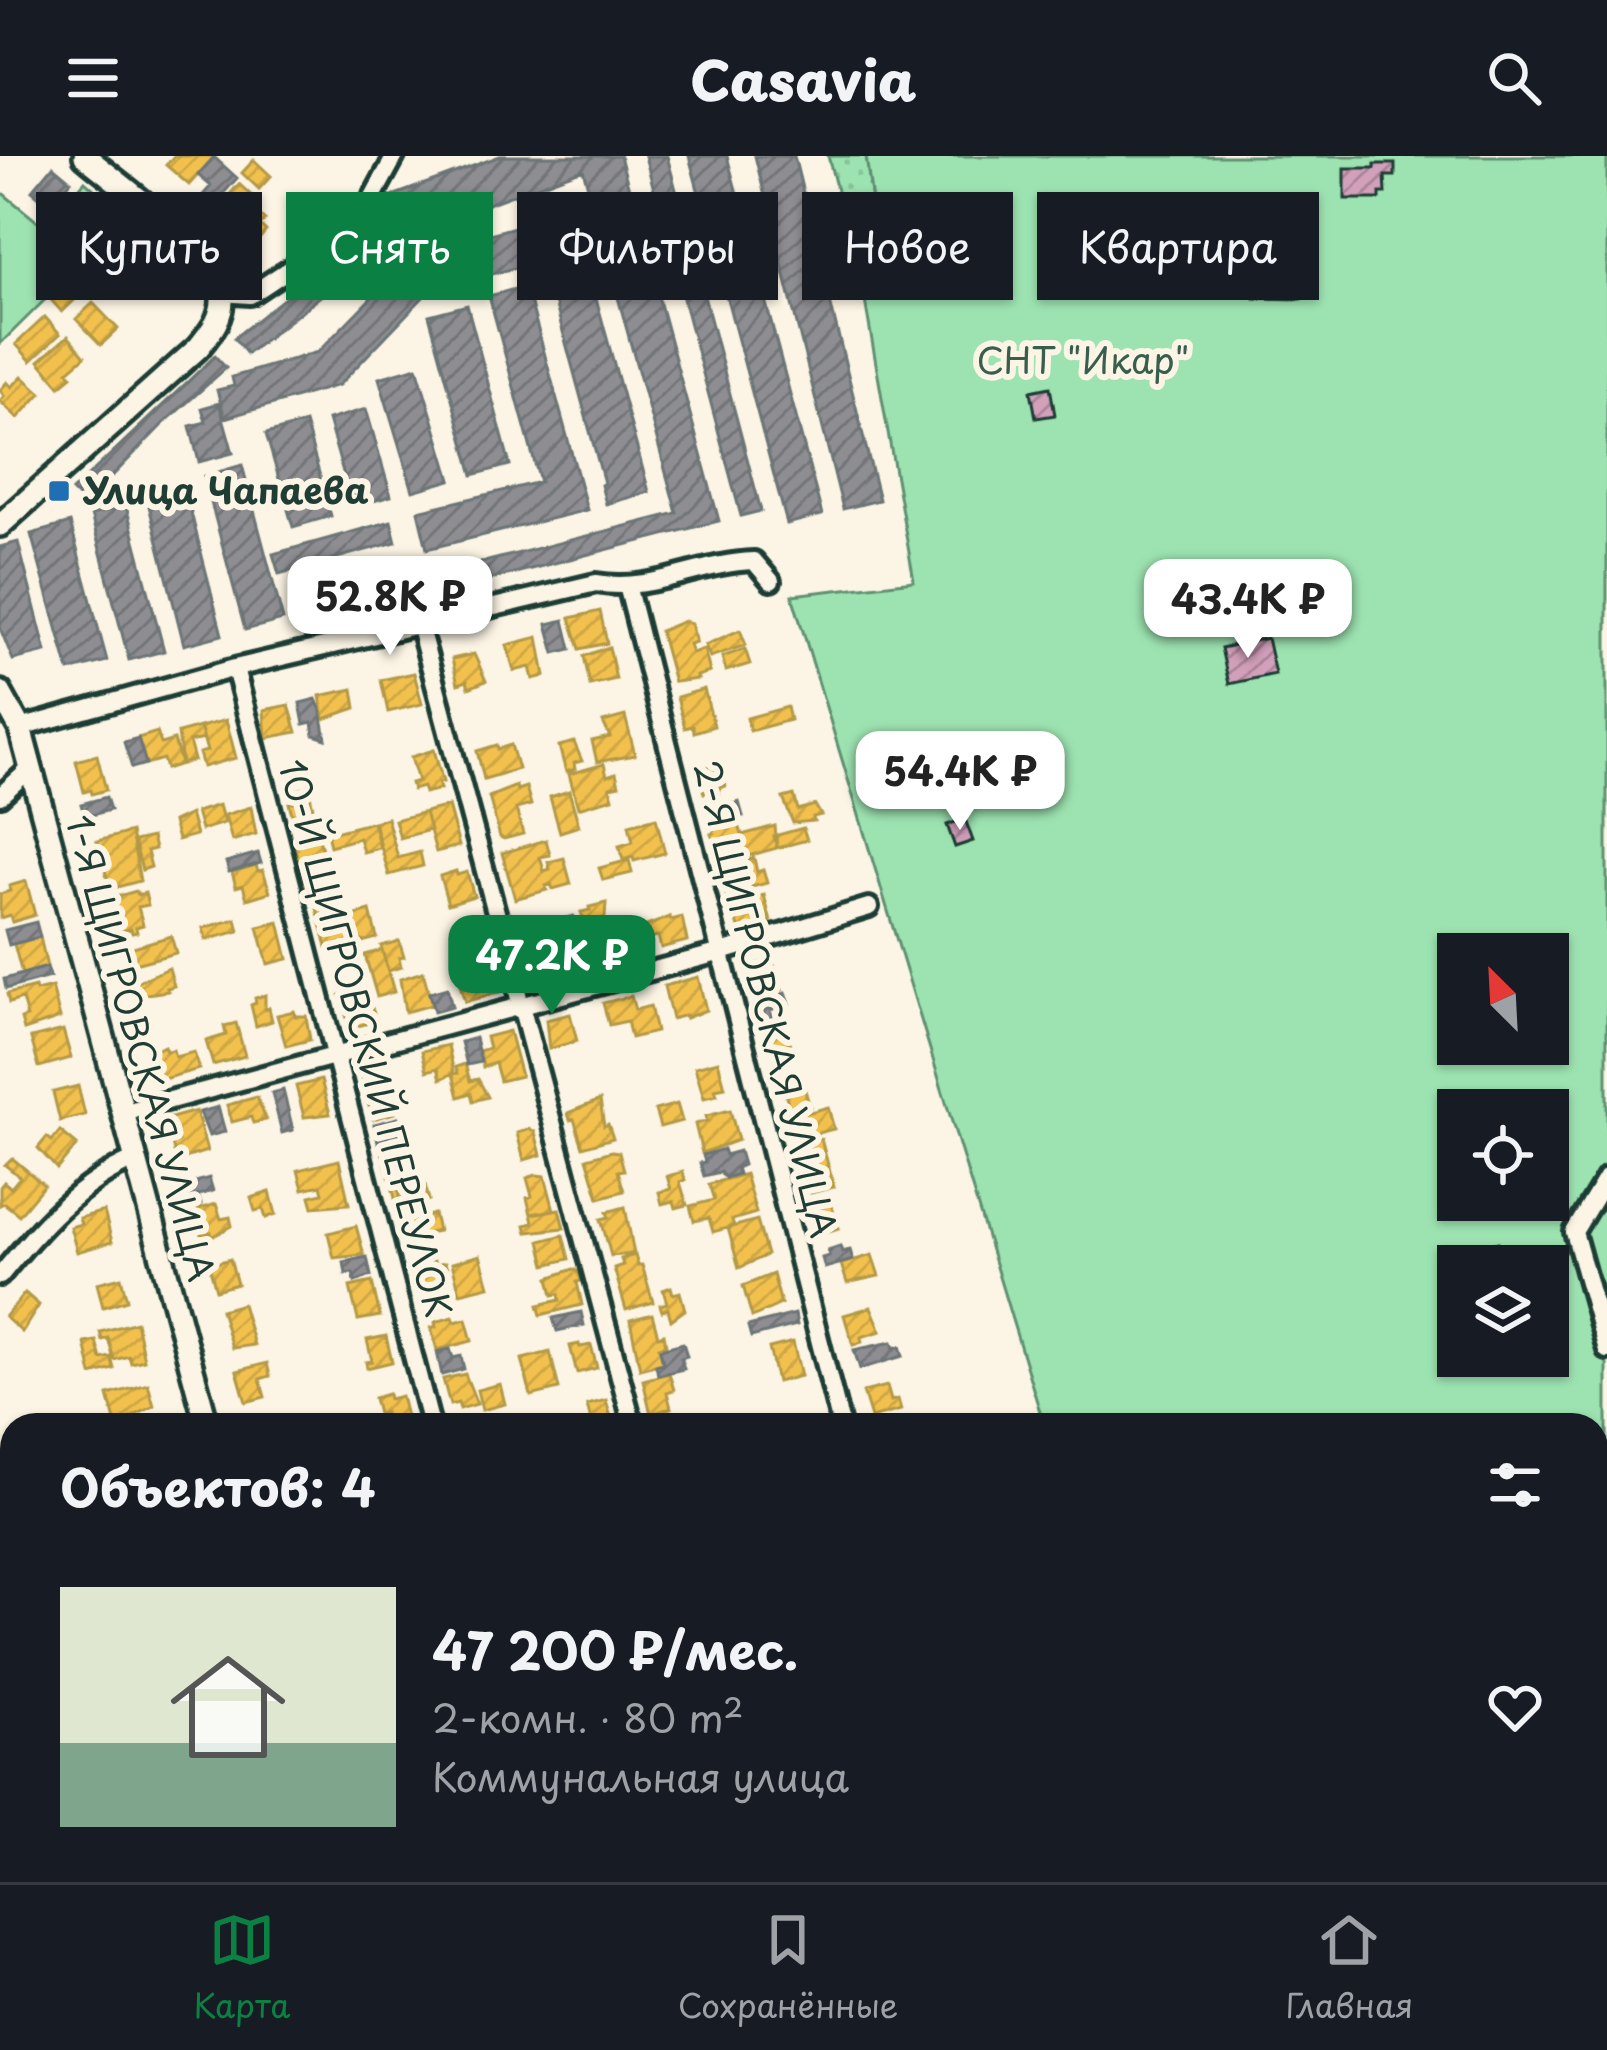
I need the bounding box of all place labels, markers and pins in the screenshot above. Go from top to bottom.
place label: Улица Чапаева [82,462,369,516]
marker: Улица Чапаева [46,478,72,504]
pin: 52.8K ₽ [279,556,501,658]
pin: 43.4K ₽ [1137,559,1359,661]
pin: 54.4K ₽ [849,731,1071,833]
pin: 47.2K ₽ [441,915,663,1017]

